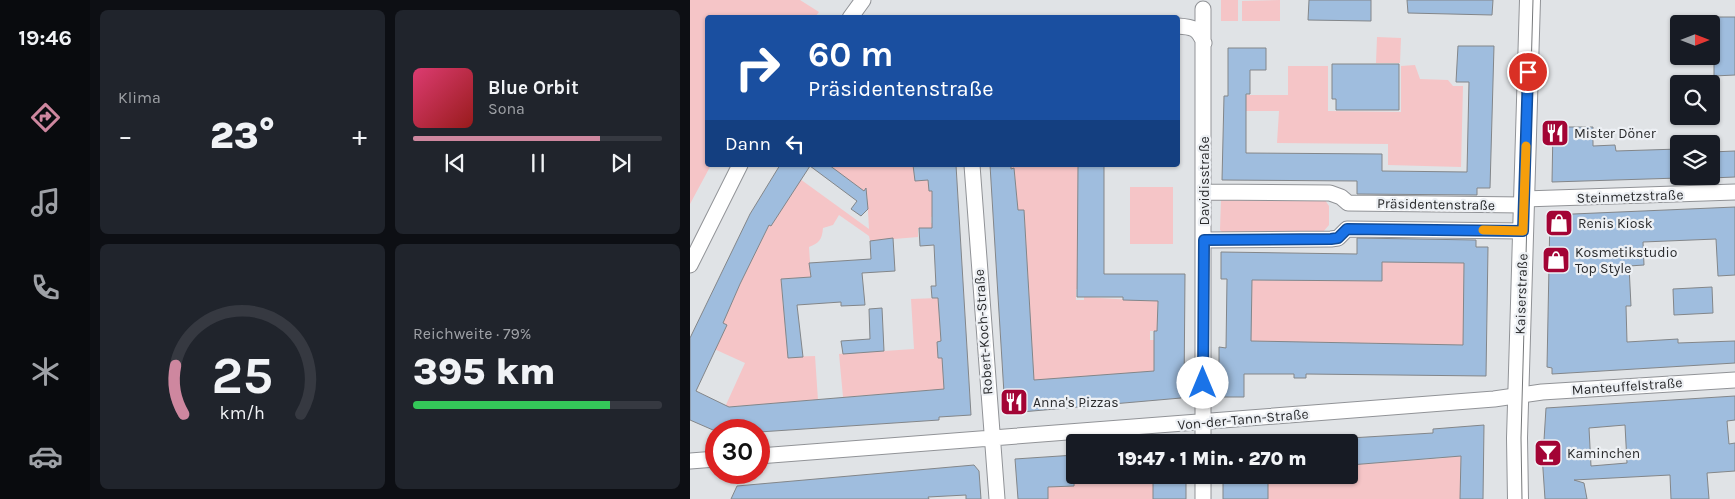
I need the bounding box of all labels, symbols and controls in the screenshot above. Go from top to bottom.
north arrow [1670,15,1720,65]
map controls [1670,15,1720,185]
text: 19:46 [18,25,72,51]
text: 60 m [808,34,893,75]
icon: right [725,35,790,100]
pin [1507,51,1549,93]
icon: arrive [1514,58,1542,86]
button: search [1670,75,1720,125]
text: Präsidentenstraße [808,76,994,102]
text: Blue Orbit [488,77,579,99]
text: Klima [118,88,161,107]
text: Sona [488,99,525,118]
icon: directions [28,100,63,135]
text: 23° [210,113,275,158]
restaurant icon: Mister Döner [1540,118,1570,148]
text: − [118,119,133,152]
text: + [352,119,367,152]
place label: Mister Döner [1574,125,1657,142]
icon: left [781,130,809,158]
text: Dann [725,133,771,155]
button: layers [1670,135,1720,185]
street label: Davidisstraße [1196,136,1213,226]
icon: previous [441,149,469,177]
icon: pause [524,149,552,177]
icon: next [607,149,635,177]
icon: music [28,185,63,220]
street label: Steinmetzstraße [1576,186,1684,207]
street label: Präsidentenstraße [1377,195,1495,214]
shop icon: Renis Kiosk [1544,208,1574,238]
place label: Renis Kiosk [1578,215,1653,232]
place label: Kosmetikstudio Top Style [1575,244,1677,277]
shop icon: Kosmetikstudio Top Style [1541,245,1571,275]
street label: Kaiserstraße [1512,253,1531,335]
street label: Robert-Koch-Straße [971,269,996,395]
icon: phone [28,270,63,305]
text: Reichweite · 79% [413,324,531,343]
text: 25 [212,345,273,406]
text: 395 km [413,349,556,394]
icon: climate [28,354,63,389]
position arrow [1176,356,1228,408]
street label: Manteuffelstraße [1571,374,1683,399]
restaurant icon: Anna's Pizzas [999,387,1029,417]
place label: Anna's Pizzas [1033,394,1119,411]
text: km/h [220,403,265,424]
street label: Von-der-Tann-Straße [1177,405,1309,434]
speed limit sign: 30 [705,419,770,484]
bar icon: Kaminchen [1533,438,1563,468]
icon: car [28,439,63,474]
place label: Kaminchen [1567,445,1640,462]
text: 19:47 · 1 Min. · 270 m [1117,448,1307,470]

